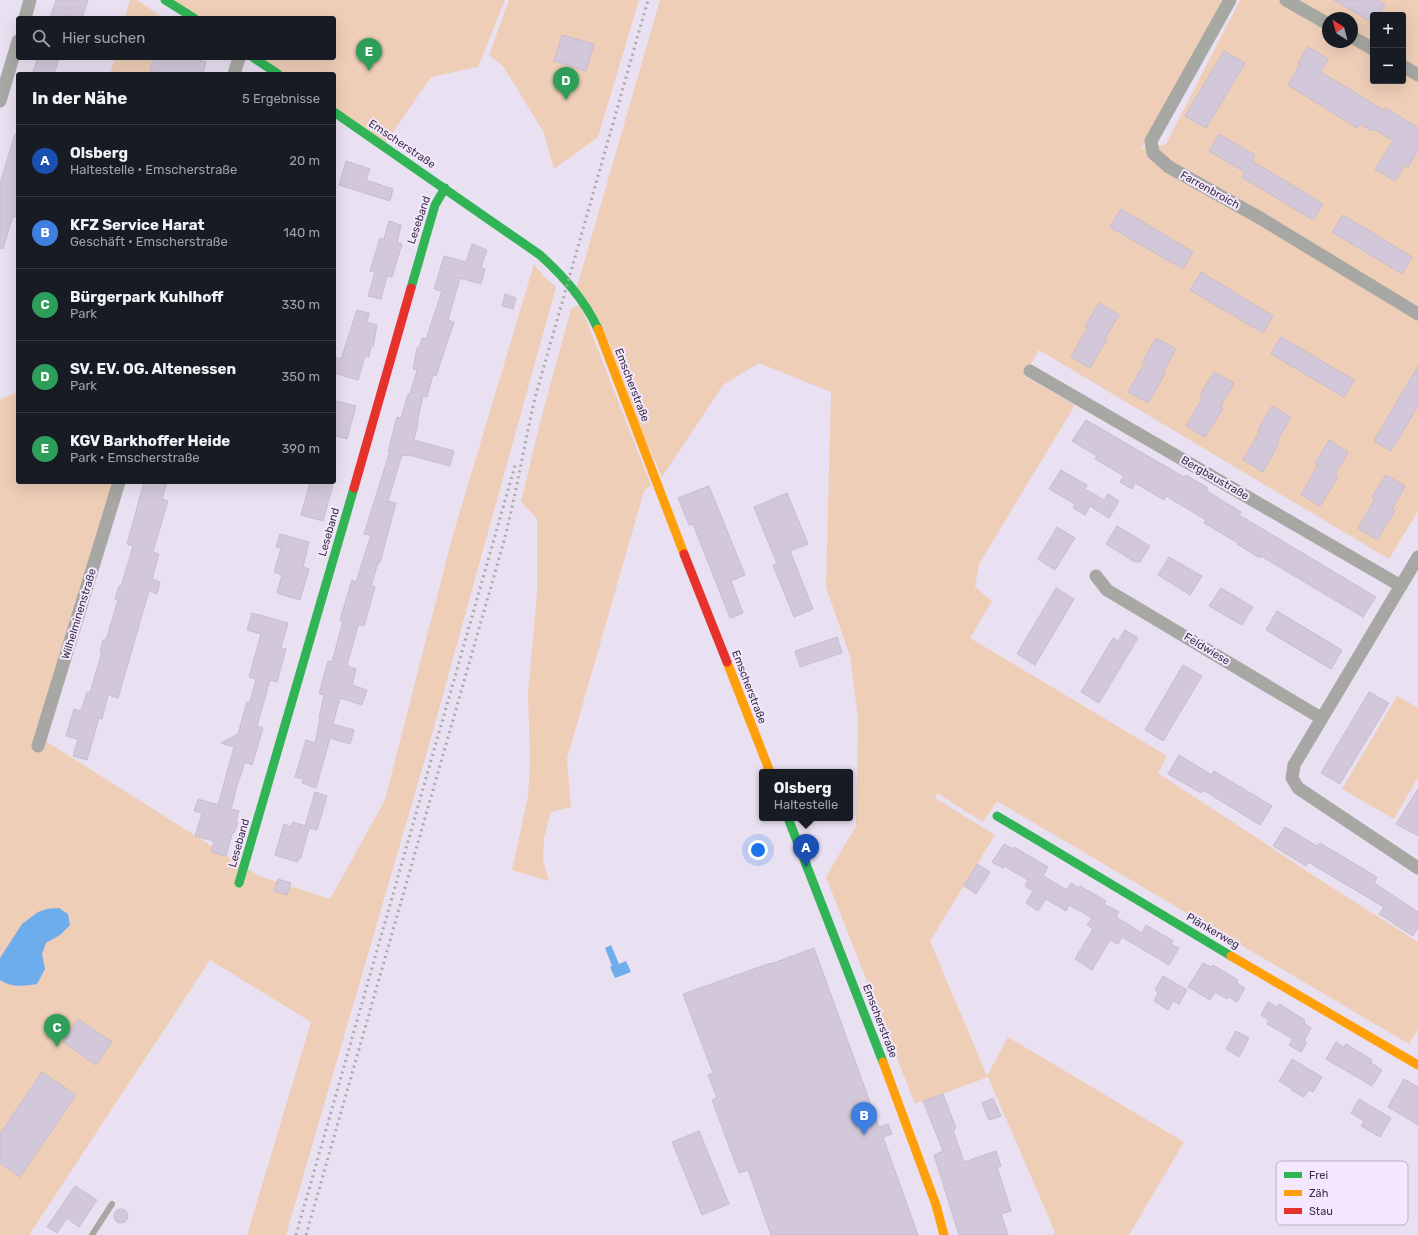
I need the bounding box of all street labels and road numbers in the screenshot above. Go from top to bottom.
street label: Emscherstraße [366,117,438,171]
street label: Farrenbroich [1178,168,1242,212]
street label: Leseband [405,194,433,246]
street label: Emscherstraße [612,346,652,424]
street label: Bergbaustraße [1179,453,1251,503]
street label: Leseband [316,506,342,558]
street label: Wilhelminenstraße [59,567,99,661]
street label: Feldwiese [1182,630,1232,668]
street label: Emscherstraße [729,648,769,726]
street label: Leseband [226,817,252,869]
street label: Plänkerweg [1184,910,1242,952]
street label: Emscherstraße [860,982,900,1060]

